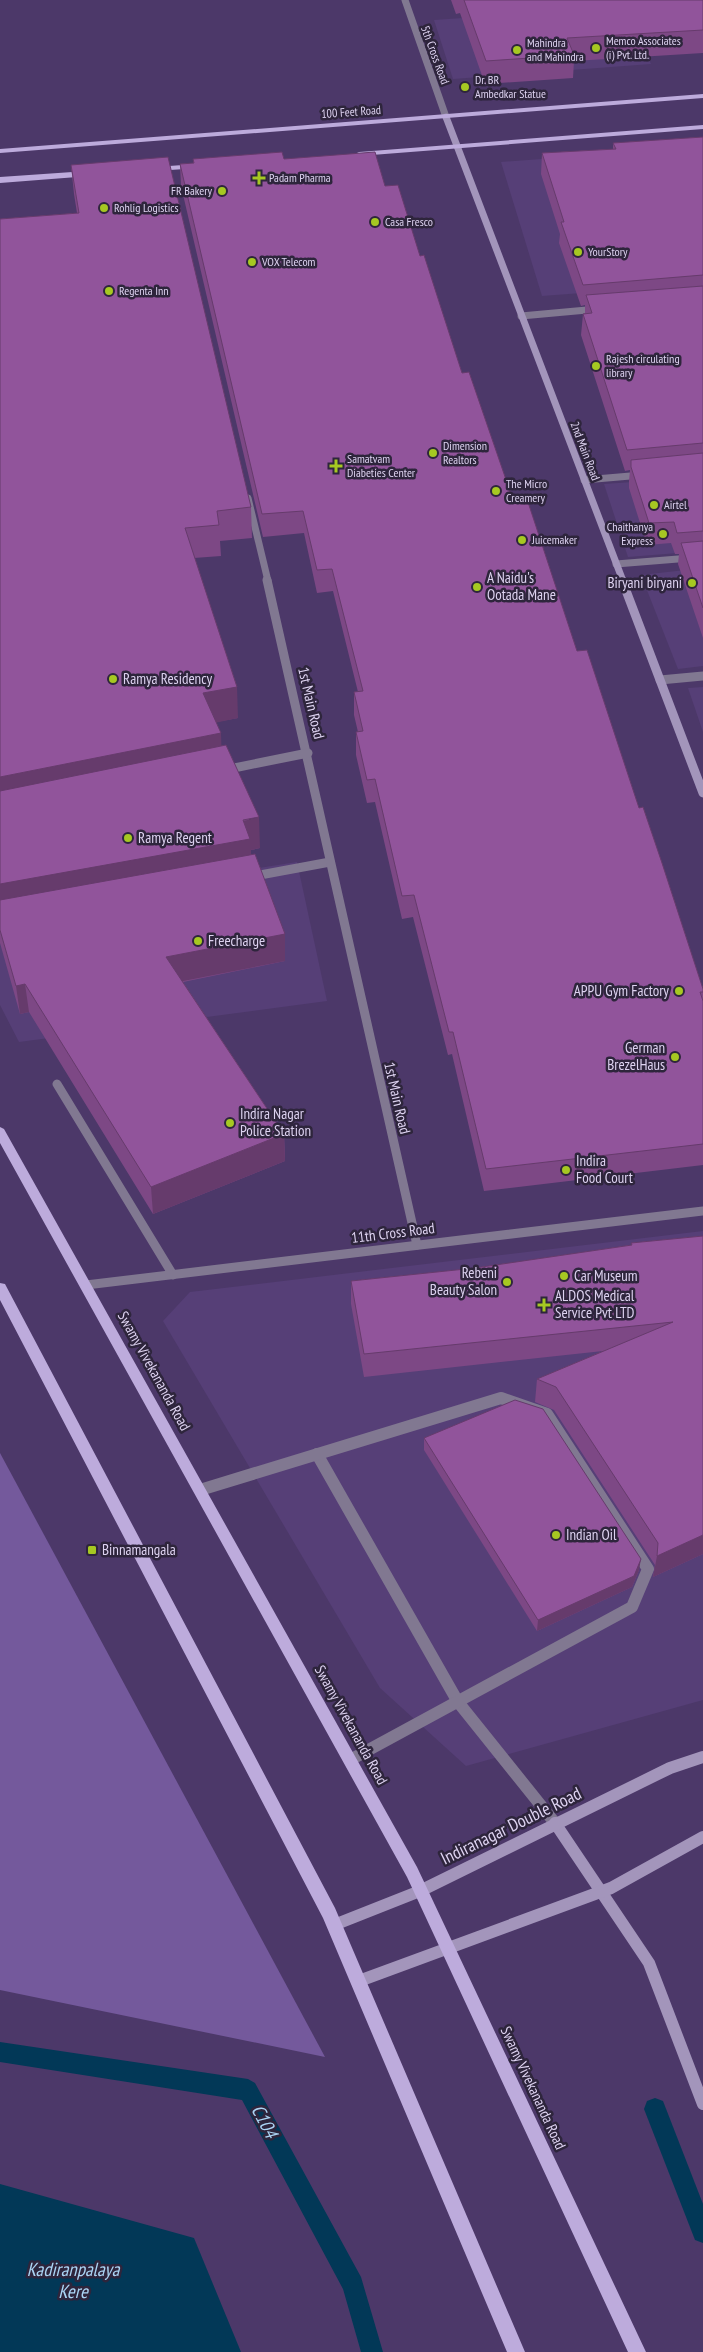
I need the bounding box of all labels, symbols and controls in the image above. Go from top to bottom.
street label: 5th Cross Road [418,23,453,86]
place label: Memco Associates (i) Pvt. Ltd. [606,33,681,62]
place label: Mahindra and Mahindra [527,35,584,64]
marker: Memco Associates (i) Pvt. Ltd. [590,42,602,54]
marker: Mahindra and Mahindra [511,44,523,56]
place label: Dr. BR Ambedkar Statue [475,72,546,101]
marker: Dr. BR Ambedkar Statue [459,81,471,93]
street label: 100 Feet Road [321,102,381,121]
place label: Padam Pharma [269,170,331,185]
marker: Padam Pharma [253,172,265,184]
place label: FR Bakery [171,183,212,198]
marker: FR Bakery [216,185,228,197]
place label: Rohlig Logistics [114,200,179,215]
marker: Rohlig Logistics [98,202,110,214]
place label: Casa Fresco [385,214,433,229]
marker: Casa Fresco [369,216,381,228]
place label: YourStory [588,244,628,259]
marker: YourStory [572,246,584,258]
place label: VOX Telecom [261,254,316,269]
marker: VOX Telecom [246,256,258,268]
place label: Regenta Inn [119,283,169,298]
marker: Regenta Inn [103,285,115,297]
place label: Rajesh circulating library [606,351,680,380]
marker: Rajesh circulating library [590,360,602,372]
street label: 2nd Main Road [567,419,604,482]
place label: Dimension Realtors [443,438,487,467]
marker: Dimension Realtors [427,447,439,459]
place label: Samatvam Diabeties Center [347,451,416,480]
marker: Samatvam Diabeties Center [329,459,343,473]
place label: The Micro Creamery [506,476,547,505]
marker: The Micro Creamery [490,485,502,497]
place label: Airtel [664,497,687,512]
marker: Airtel [648,499,660,511]
place label: Chaithanya Express [607,519,653,548]
marker: Chaithanya Express [657,528,669,540]
place label: Juicemaker [531,532,578,547]
marker: Juicemaker [516,534,528,546]
place label: A Naidu's Ootada Mane [487,568,556,604]
place label: Biryani biryani [608,573,682,592]
marker: Biryani biryani [686,577,698,589]
marker: A Naidu's Ootada Mane [471,581,483,593]
street label: 1st Main Road [294,665,329,741]
place label: Ramya Residency [123,669,212,688]
marker: Ramya Residency [107,673,119,685]
place label: Ramya Regent [138,828,212,847]
marker: Ramya Regent [122,832,134,844]
place label: Freecharge [208,931,265,950]
marker: Freecharge [192,935,204,947]
place label: APPU Gym Factory [574,981,669,1000]
marker: APPU Gym Factory [673,985,685,997]
place label: German BrezelHaus [607,1038,665,1074]
marker: German BrezelHaus [669,1051,681,1063]
street label: 1st Main Road [380,1060,415,1136]
place label: Indira Nagar Police Station [240,1104,311,1140]
marker: Indira Nagar Police Station [224,1117,236,1129]
place label: Indira Food Court [576,1151,633,1187]
marker: Indira Food Court [560,1164,572,1176]
street label: 11th Cross Road [350,1218,436,1247]
place label: Rebeni Beauty Salon [430,1263,497,1299]
place label: Car Museum [574,1266,638,1285]
marker: Car Museum [558,1270,570,1282]
marker: Rebeni Beauty Salon [501,1276,513,1288]
place label: ALDOS Medical Service Pvt LTD [555,1286,635,1322]
marker: ALDOS Medical Service Pvt LTD [537,1298,551,1312]
street label: Swamy Vivekananda Road [114,1308,195,1434]
place label: Indian Oil [566,1525,617,1544]
marker: Indian Oil [550,1529,562,1541]
place label: Binnamangala [102,1540,176,1559]
marker: Binnamangala [86,1544,98,1556]
street label: Swamy Vivekananda Road [311,1662,392,1788]
street label: Indiranagar Double Road [437,1782,585,1870]
street label: Swamy Vivekananda Road [497,2023,570,2152]
water label: C104 [246,2100,284,2143]
water label: Kadiranpalaya Kere [27,2257,121,2303]

